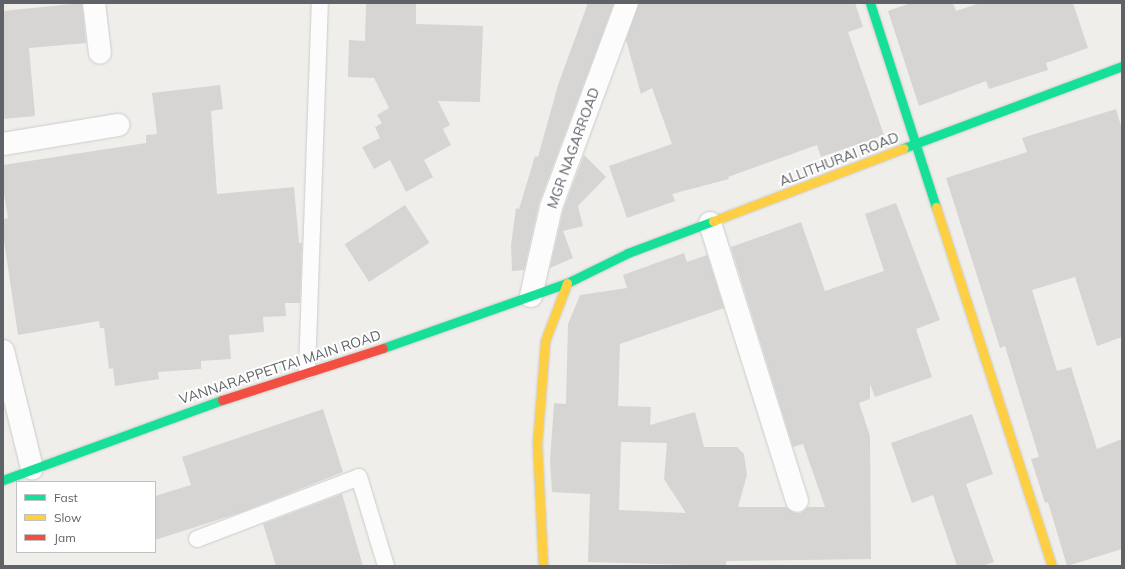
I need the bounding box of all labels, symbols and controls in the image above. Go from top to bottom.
street label: MGR NAGARROAD [543,85,603,211]
street label: ALLITHURAI ROAD [777,128,901,190]
street label: VANNARAPPETTAI MAIN ROAD [177,326,383,408]
legend [16,481,156,553]
text: Fast [54,490,78,505]
text: Slow [54,510,82,525]
text: Jam [54,530,76,545]

